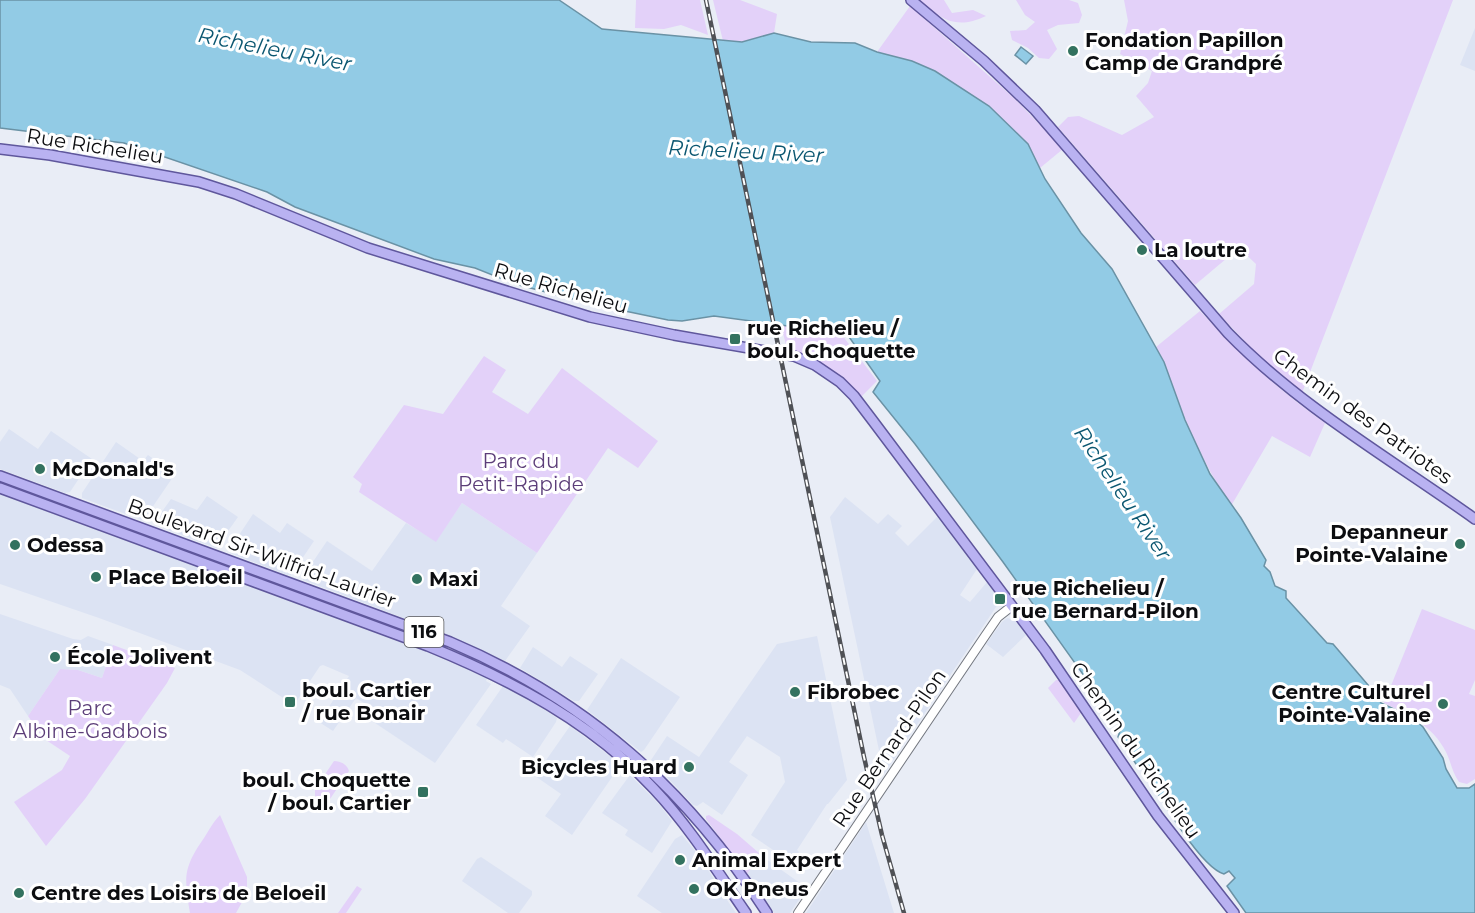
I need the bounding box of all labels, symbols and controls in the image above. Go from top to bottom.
water label: Richelieu River [196,22,355,76]
place label: Fondation Papillon Camp de Grandpré [1085,28,1283,75]
marker: Fondation Papillon Camp de Grandpré [1066,44,1080,58]
street label: Rue Richelieu [25,123,165,169]
water label: Richelieu River [667,134,825,168]
place label: La loutre [1154,238,1247,262]
marker: La loutre [1135,243,1149,257]
street label: Rue Richelieu [491,257,631,319]
place label: rue Richelieu / boul. Choquette [747,316,916,363]
marker: rue Richelieu / boul. Choquette [728,332,742,346]
street label: Chemin des Patriotes [1269,343,1457,489]
water label: Richelieu River [1069,421,1177,565]
park label: Parc du Petit-Rapide [458,449,584,496]
place label: McDonald's [52,457,174,481]
marker: McDonald's [33,462,47,476]
street label: Boulevard Sir-Wilfrid-Laurier [124,493,400,613]
place label: Depanneur Pointe-Valaine [1295,520,1448,567]
place label: Odessa [27,533,104,557]
marker: Depanneur Pointe-Valaine [1453,537,1467,551]
marker: Odessa [8,538,22,552]
place label: Place Beloeil [108,565,243,589]
place label: Maxi [429,567,478,591]
marker: Place Beloeil [89,570,103,584]
marker: Maxi [410,572,424,586]
place label: rue Richelieu / rue Bernard-Pilon [1012,576,1199,623]
marker: rue Richelieu / rue Bernard-Pilon [993,592,1007,606]
road number: 116 [404,617,444,647]
place label: École Jolivent [67,645,212,669]
marker: École Jolivent [48,650,62,664]
street label: Chemin du Richelieu [1066,657,1206,843]
street label: Rue Bernard-Pilon [827,664,951,832]
place label: boul. Cartier / rue Bonair [301,678,432,725]
place label: Fibrobec [807,680,900,704]
place label: Centre Culturel Pointe-Valaine [1272,680,1431,727]
marker: Fibrobec [788,685,802,699]
marker: boul. Cartier / rue Bonair [283,695,297,709]
park label: Parc Albine-Gadbois [13,696,167,743]
marker: Centre Culturel Pointe-Valaine [1436,697,1450,711]
place label: Bicycles Huard [521,755,677,779]
marker: Bicycles Huard [682,760,696,774]
place label: boul. Choquette / boul. Cartier [242,768,411,815]
marker: boul. Choquette / boul. Cartier [416,785,430,799]
place label: Animal Expert [691,848,842,872]
marker: Animal Expert [673,853,687,867]
place label: OK Pneus [706,877,809,901]
place label: Centre des Loisirs de Beloeil [31,881,326,905]
marker: OK Pneus [687,882,701,896]
marker: Centre des Loisirs de Beloeil [12,886,26,900]

